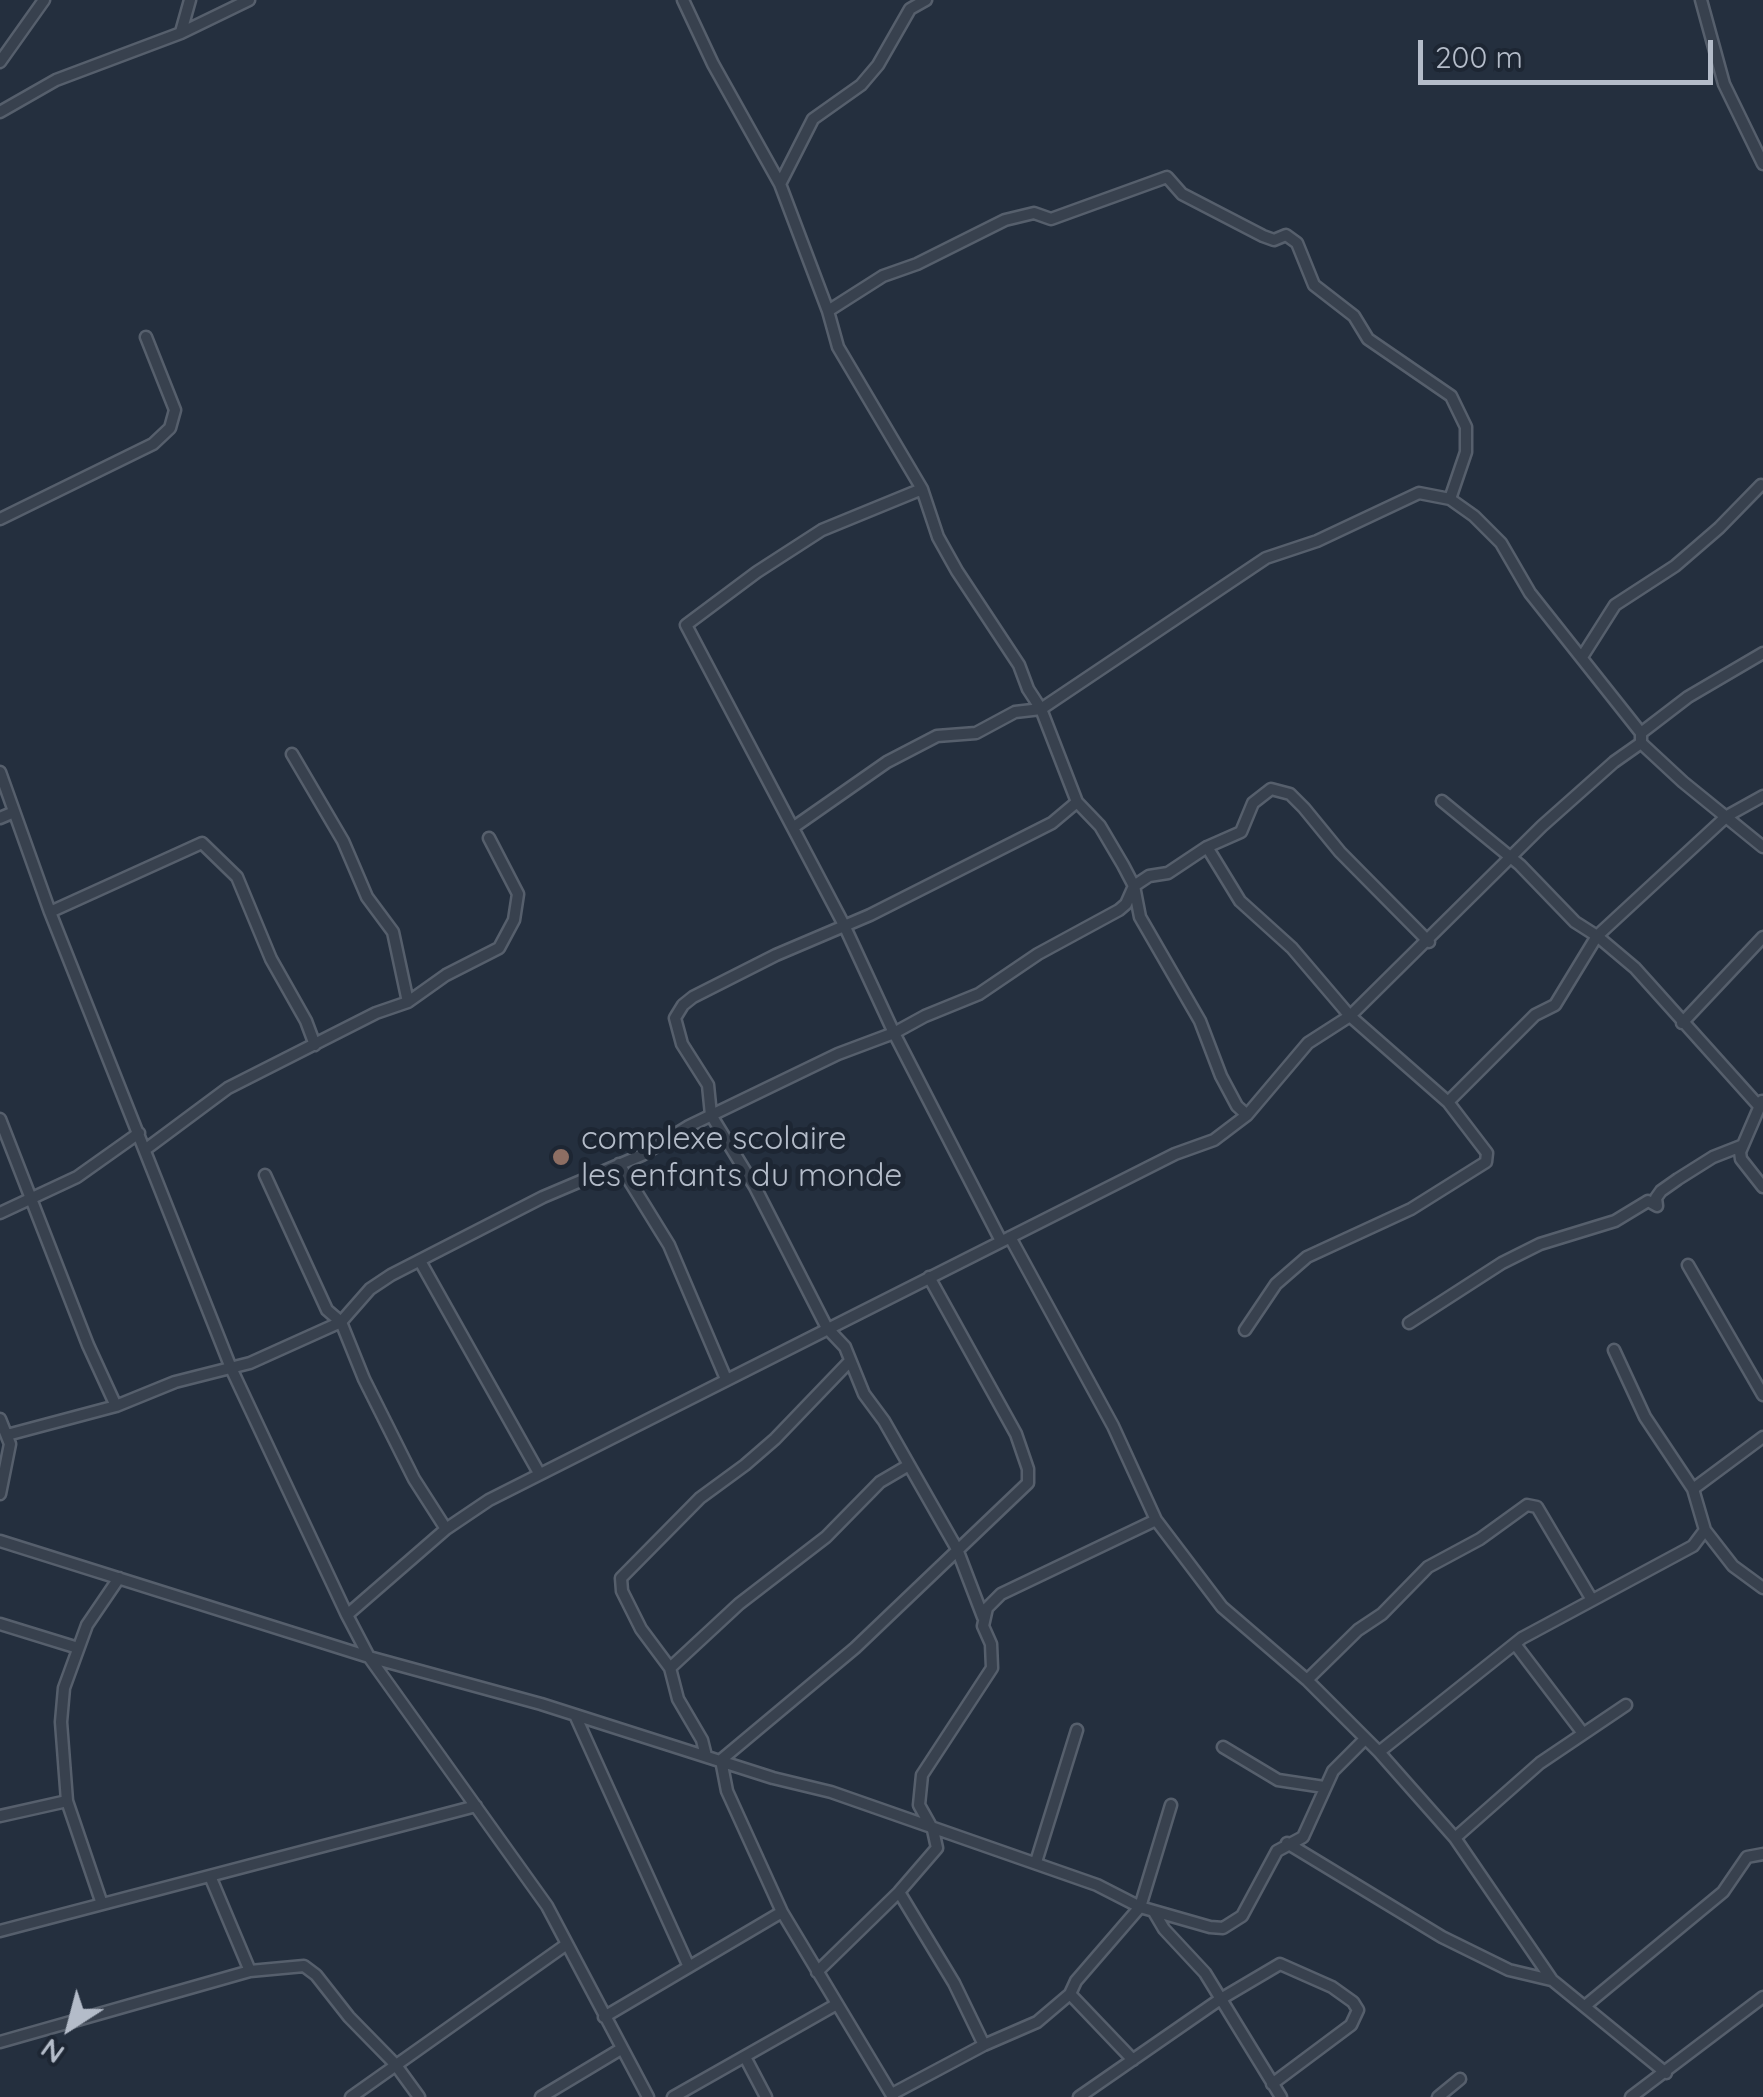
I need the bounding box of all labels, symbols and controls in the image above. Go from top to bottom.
scale bar [1423,20,1718,82]
text: 200 m [1435,38,1523,76]
place label: complexe scolaire les enfants du monde [581,1120,902,1195]
marker: complexe scolaire les enfants du monde [550,1146,572,1168]
north arrow [20,1977,120,2077]
text: N [33,2031,71,2072]

